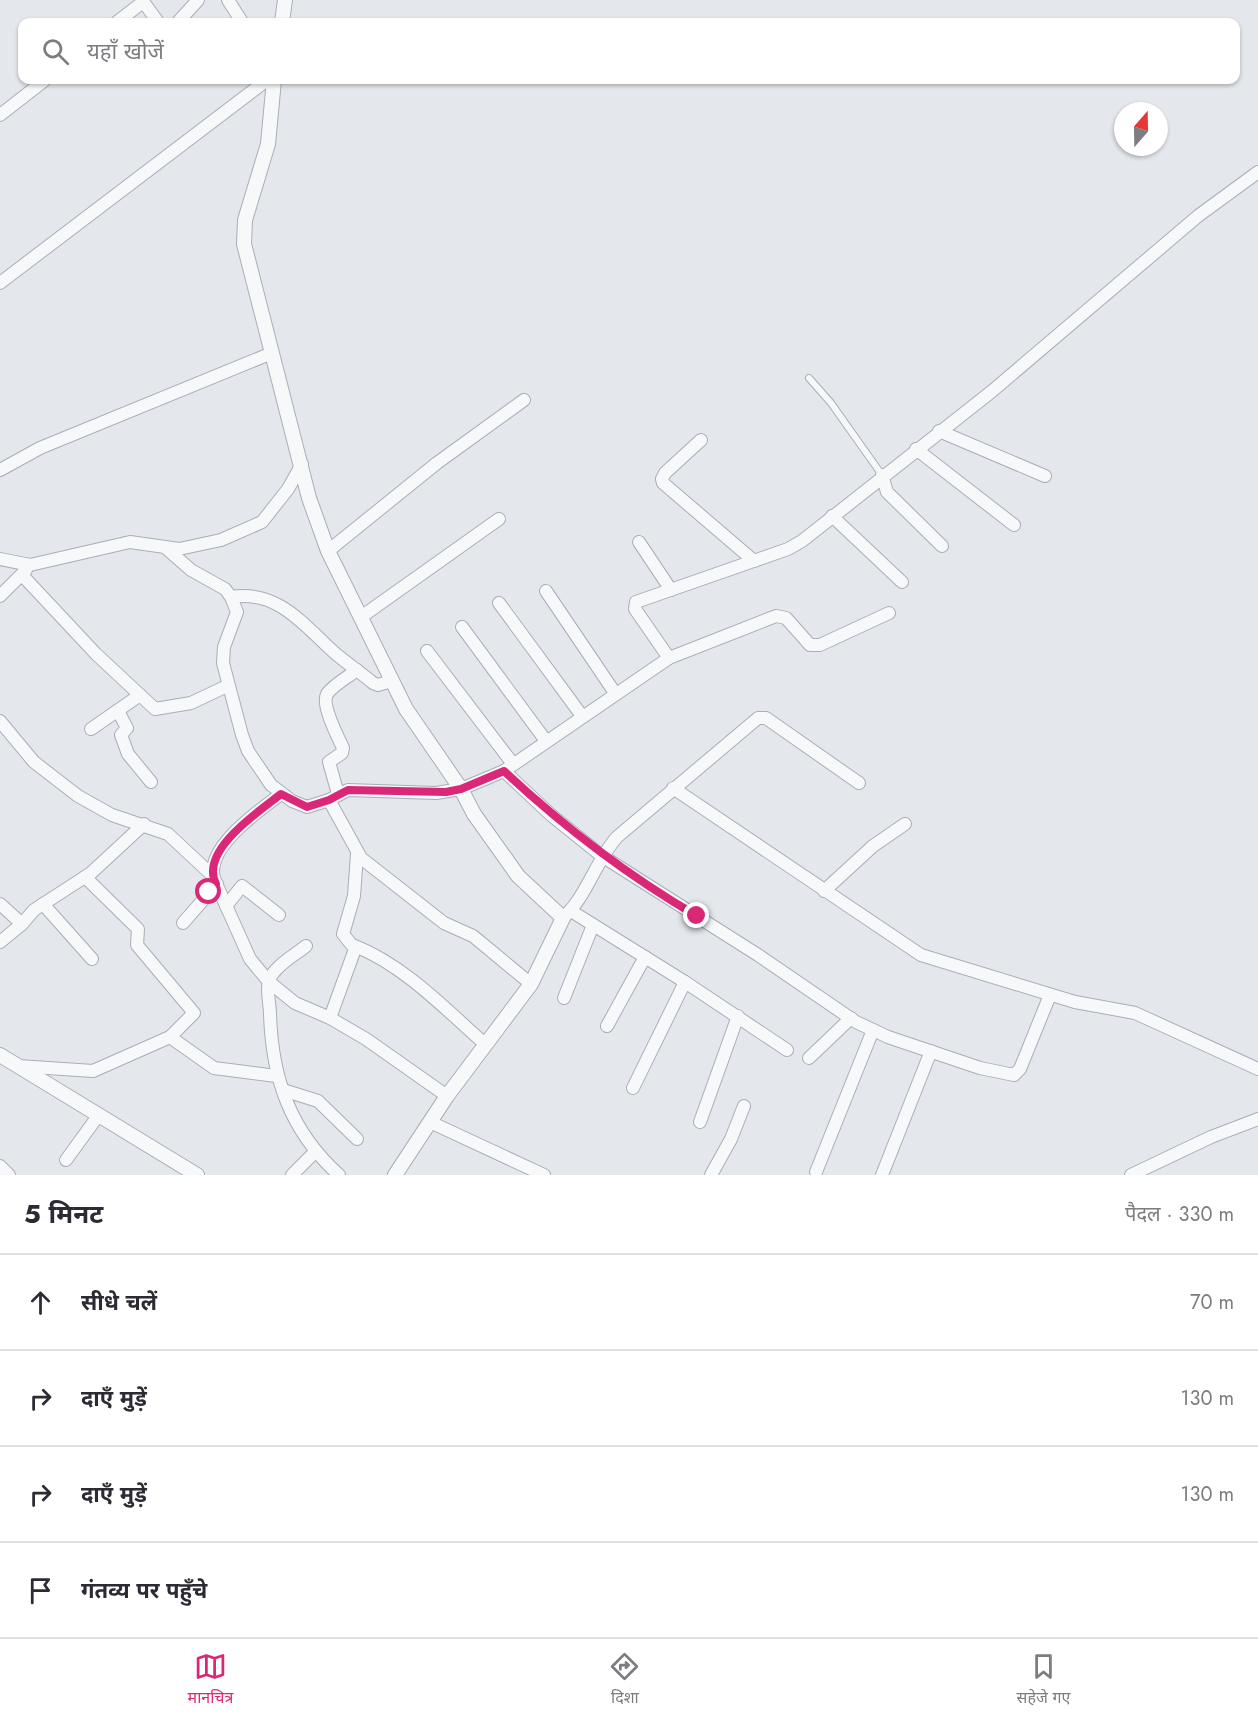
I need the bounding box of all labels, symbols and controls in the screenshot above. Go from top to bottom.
search box [18,18,1240,84]
icon: search [39,35,72,68]
text: यहाँ खोजें [87,35,164,67]
north arrow [1114,102,1168,156]
route start [195,878,221,904]
route end [683,902,709,928]
text: 5 मिनट [24,1195,103,1233]
text: पैदल · 330 m [1125,1200,1234,1229]
icon: ahead [24,1286,57,1319]
text: सीधे चलें [81,1286,157,1318]
text: 70 m [1190,1288,1234,1317]
icon: right [24,1382,57,1415]
text: दाएँ मुड़ें [81,1382,147,1414]
text: 130 m [1180,1384,1234,1413]
icon: right [24,1478,57,1511]
text: दाएँ मुड़ें [81,1478,147,1510]
text: 130 m [1180,1480,1234,1509]
icon: arrive [24,1574,57,1607]
text: गंतव्य पर पहुँचे [81,1574,207,1606]
tab: मानचित्र [188,1650,233,1710]
tab: दिशा [608,1650,641,1710]
tab: सहेजे गए [1017,1650,1070,1710]

